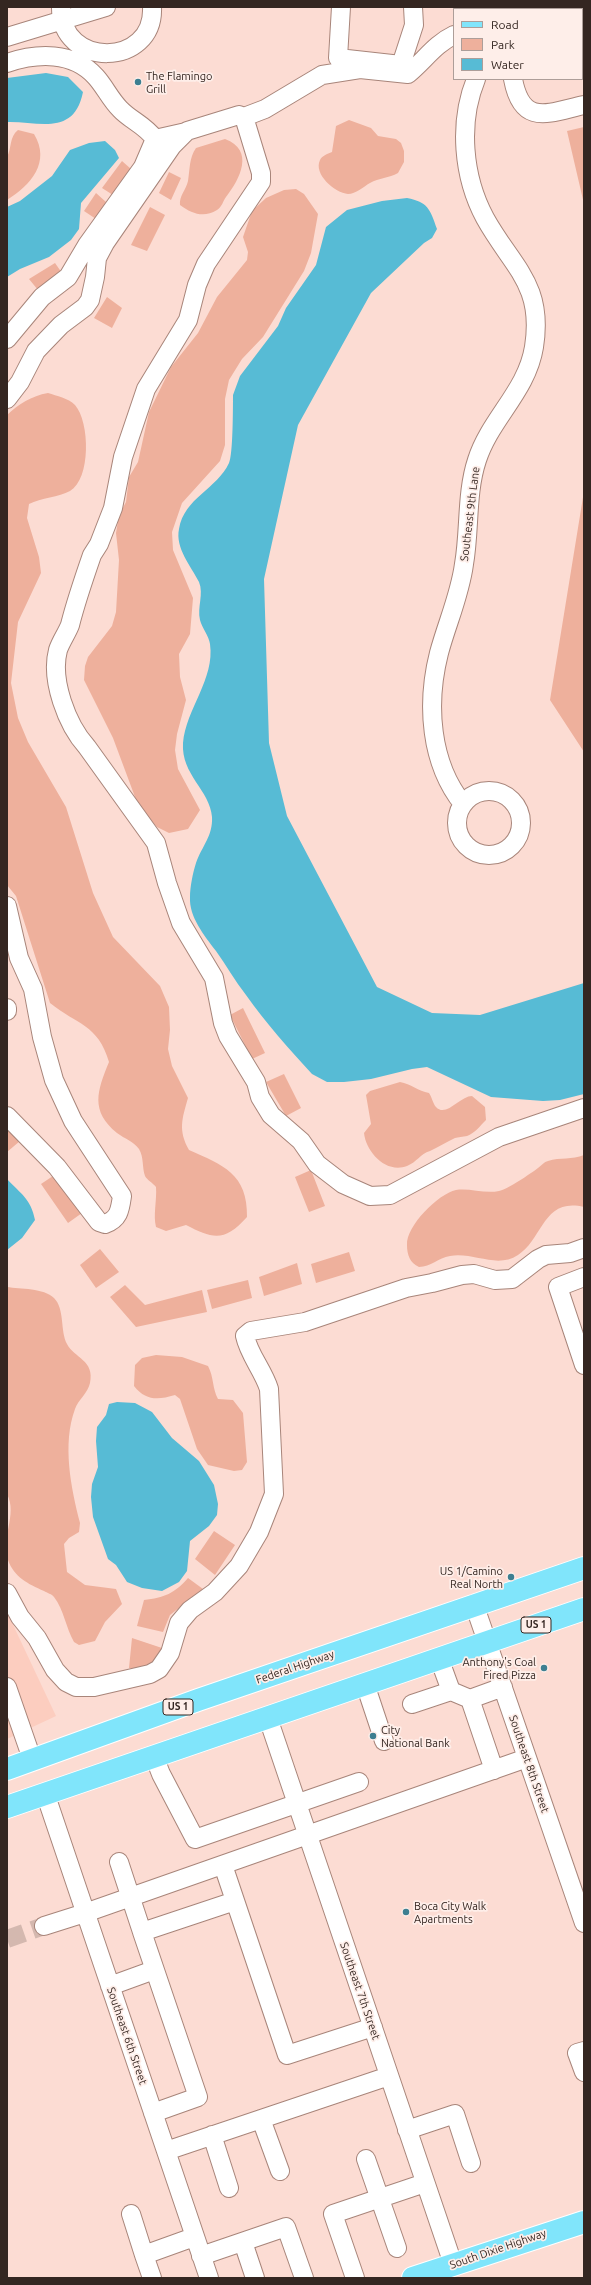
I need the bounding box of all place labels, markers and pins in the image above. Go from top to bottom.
place label: The Flamingo Grill [146,69,213,95]
marker: The Flamingo Grill [133,77,143,87]
place label: US 1/Camino Real North [440,1564,503,1590]
marker: US 1/Camino Real North [506,1572,516,1582]
place label: Anthony's Coal Fired Pizza [462,1655,536,1681]
marker: Anthony's Coal Fired Pizza [539,1663,549,1673]
place label: City National Bank [381,1723,450,1749]
marker: City National Bank [368,1731,378,1741]
place label: Boca City Walk Apartments [414,1899,486,1925]
marker: Boca City Walk Apartments [401,1907,411,1917]

